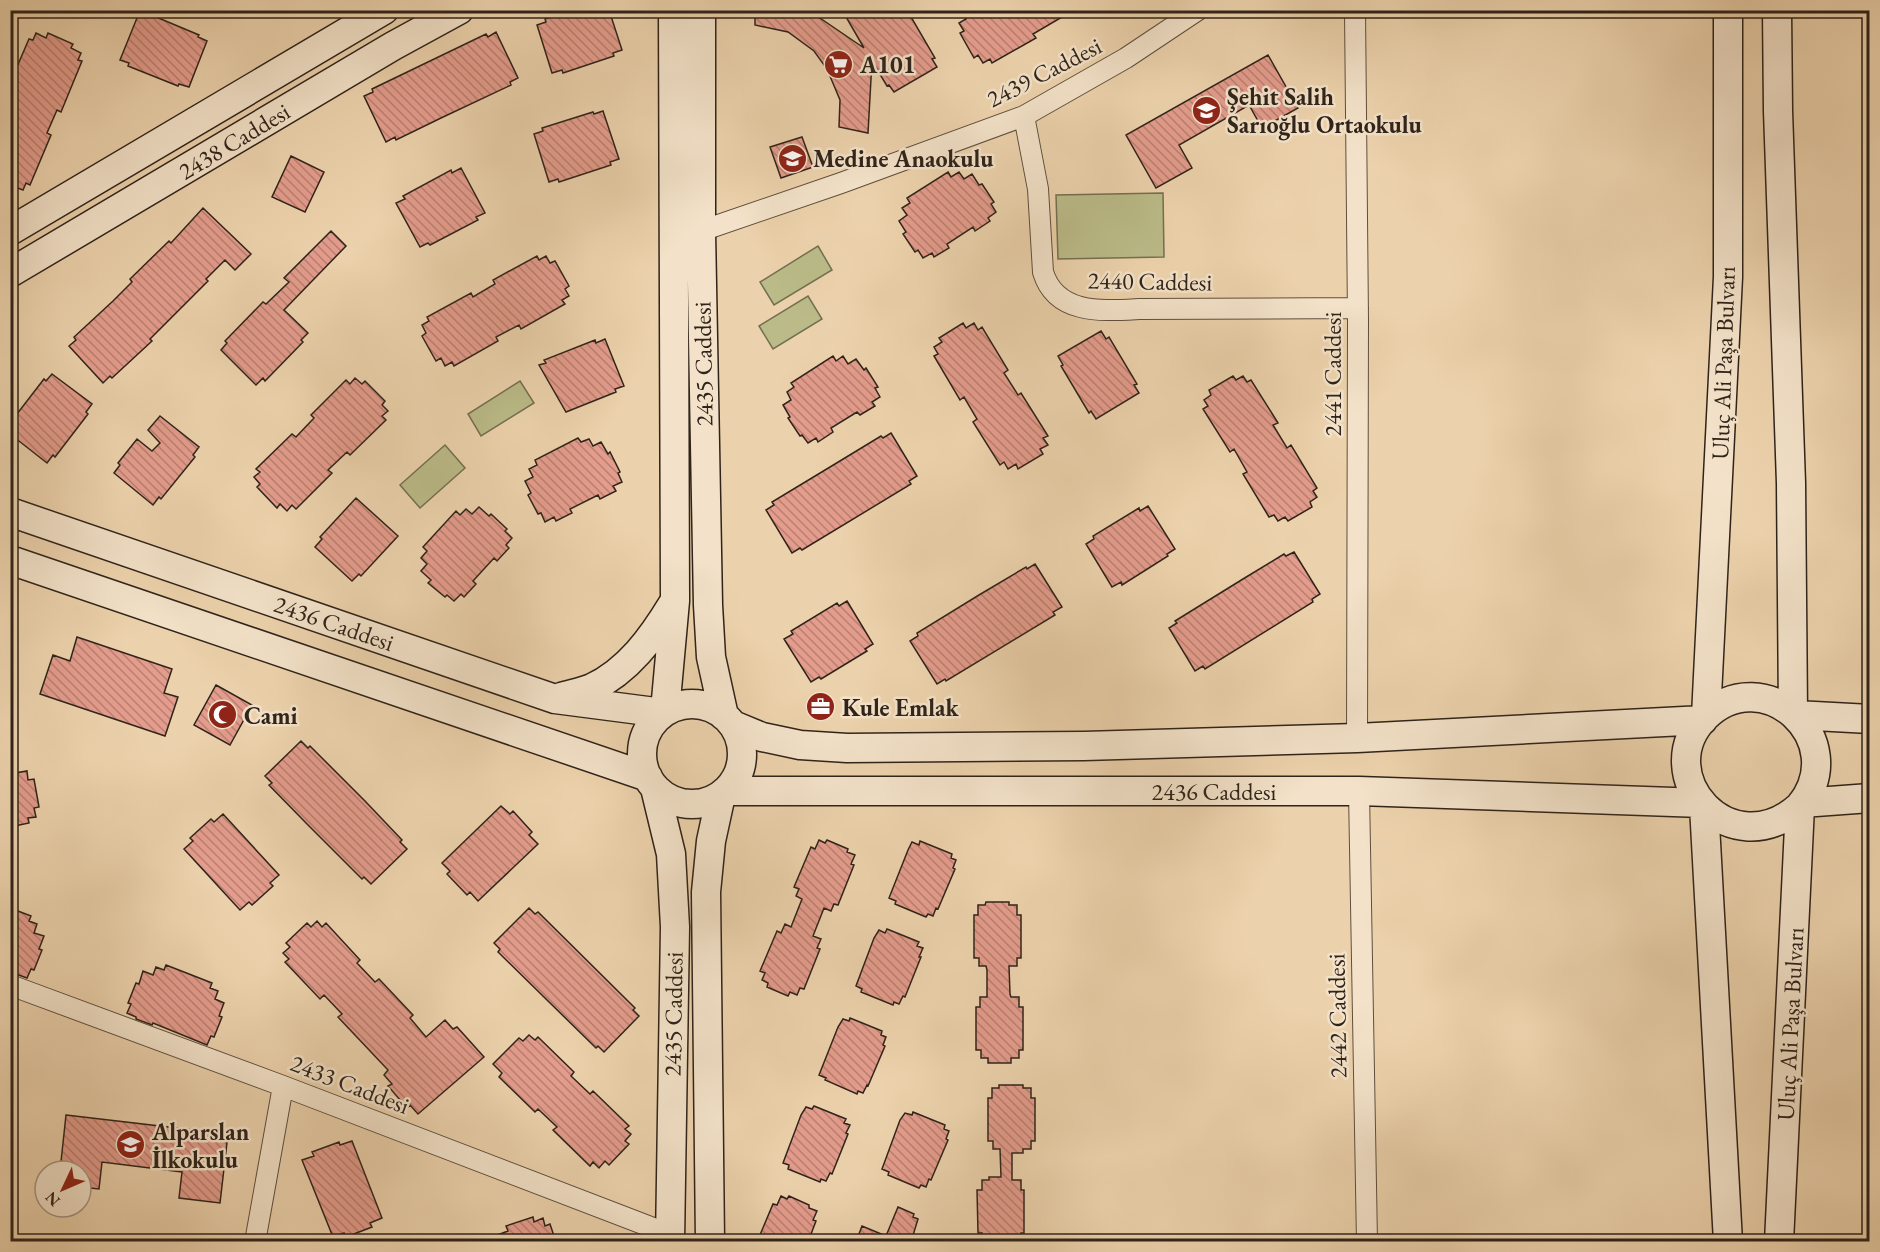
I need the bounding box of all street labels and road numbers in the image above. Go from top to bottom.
street label: 2439 Caddesi [981,30,1107,114]
street label: 2438 Caddesi [173,96,296,186]
street label: 2440 Caddesi [1087,264,1213,298]
street label: Uluç Ali Paşa Bulvarı [1704,266,1742,460]
street label: 2435 Caddesi [686,301,720,427]
street label: 2441 Caddesi [1317,311,1348,436]
street label: 2436 Caddesi [270,588,398,658]
street label: 2436 Caddesi [1152,776,1277,807]
street label: Uluç Ali Paşa Bulvarı [1769,926,1811,1121]
street label: 2435 Caddesi [656,951,690,1077]
street label: 2442 Caddesi [1320,953,1354,1079]
street label: 2433 Caddesi [286,1047,414,1121]

